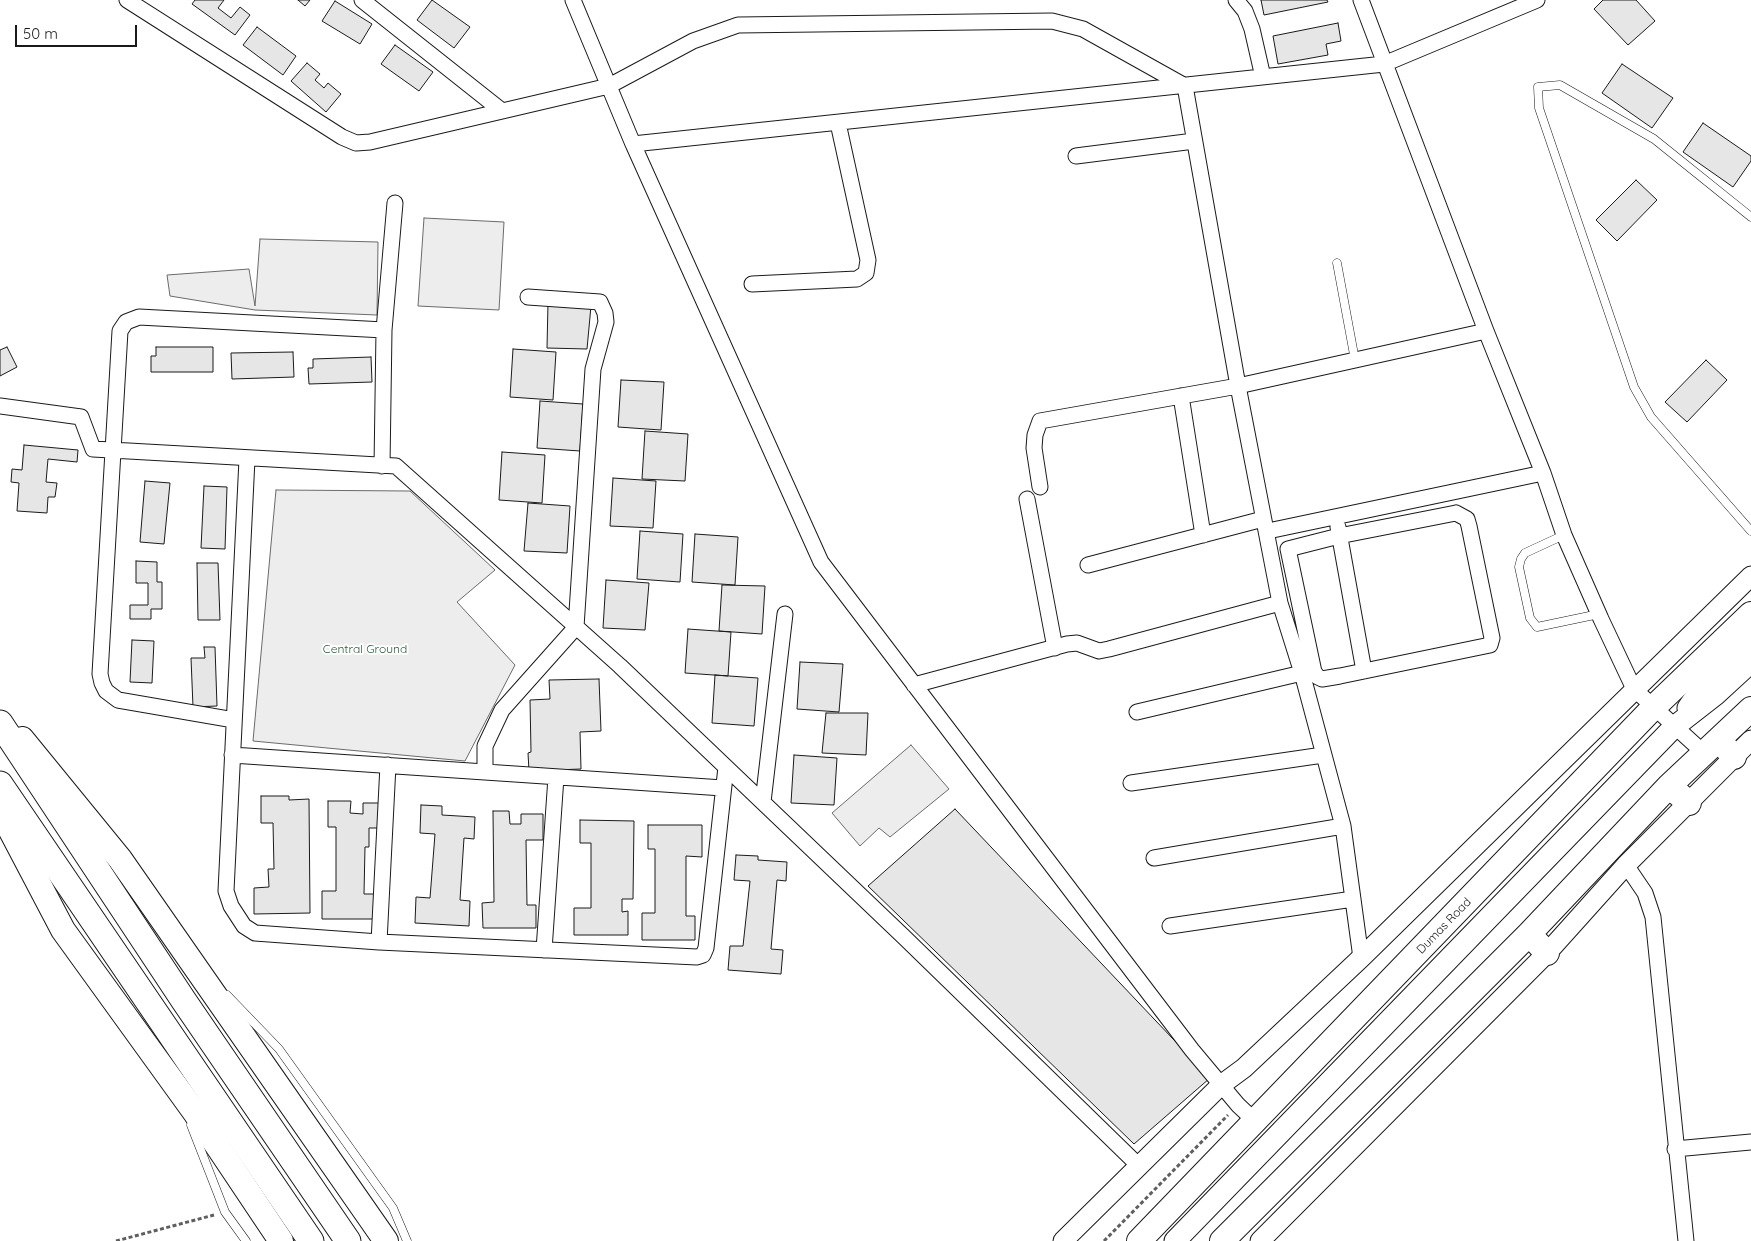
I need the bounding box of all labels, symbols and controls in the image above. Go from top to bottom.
scale bar [18,15,140,47]
text: 50 m [23,24,58,43]
park label: Central Ground [323,642,407,656]
street label: Dumas Road [1414,895,1474,957]

